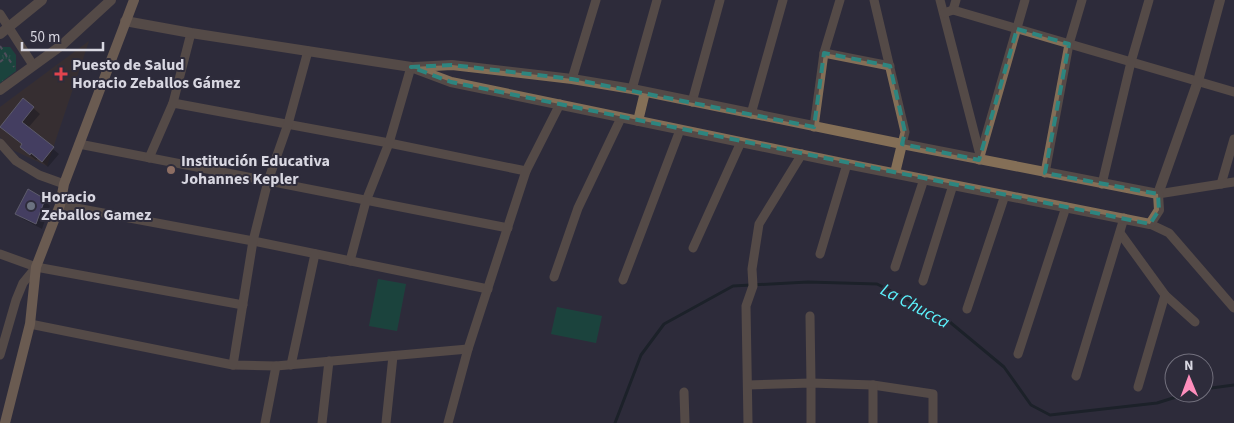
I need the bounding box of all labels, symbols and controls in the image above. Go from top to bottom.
scale bar [22,20,104,52]
text: 50 m [30,27,60,48]
place label: Puesto de Salud Horacio Zeballos Gámez [72,54,240,94]
marker: Puesto de Salud Horacio Zeballos Gámez [54,67,68,81]
place label: Institución Educativa Johannes Kepler [181,150,330,190]
marker: Institución Educativa Johannes Kepler [165,164,177,176]
place label: Horacio Zeballos Gamez [41,186,151,226]
marker: Horacio Zeballos Gamez [25,200,37,212]
water label: La Chucca [876,277,954,335]
north arrow [1164,353,1214,403]
text: N [1184,356,1194,376]

